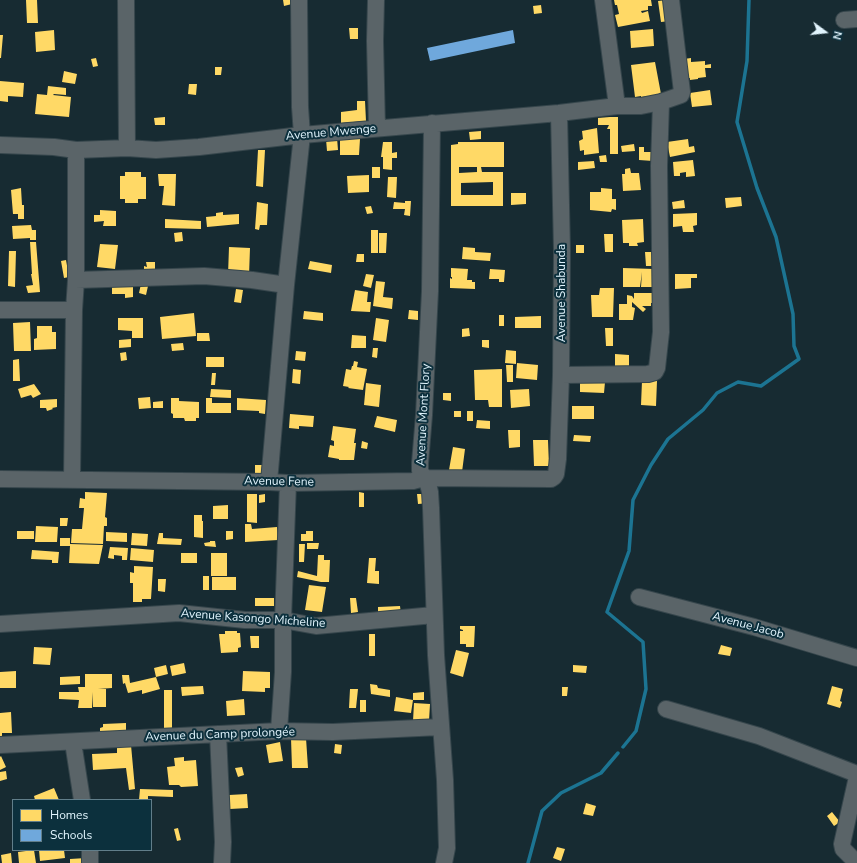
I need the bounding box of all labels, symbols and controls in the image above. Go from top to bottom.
north arrow [805,12,845,52]
text: N [829,29,845,41]
street label: Avenue Mwenge [285,122,377,144]
street label: Avenue Shabunda [555,244,569,342]
street label: Avenue Mont Flory [414,363,434,467]
street label: Avenue Fene [244,474,314,490]
street label: Avenue Kasongo Micheline [180,607,326,631]
street label: Avenue Jacob [711,610,785,642]
street label: Avenue du Camp prolongée [145,725,295,745]
legend [12,799,152,851]
text: Homes [50,807,88,823]
text: Schools [50,827,92,843]

